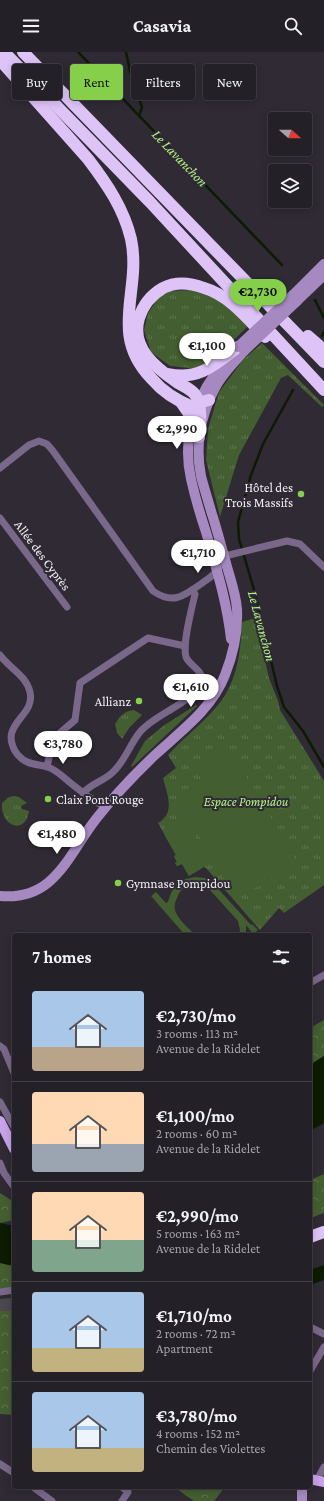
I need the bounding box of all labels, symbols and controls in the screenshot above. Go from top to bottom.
icon: menu [20,15,42,37]
icon: search [282,15,304,37]
text: Casavia [133,16,191,36]
chip: Buy [12,64,62,100]
chip: Rent [70,64,123,100]
chip: Filters [131,64,195,100]
chip: New [203,64,256,100]
north arrow [268,112,312,156]
map controls [268,112,312,208]
water label: Le Lavanchon [149,126,211,190]
button: layers [268,164,312,208]
pin: €2,730 [225,279,291,313]
text: €2,730 [239,284,277,299]
pin: €1,100 [174,333,240,367]
text: €1,100 [188,338,226,353]
pin: €2,990 [144,416,210,450]
text: €2,990 [157,421,197,436]
place label: Hôtel des Trois Massifs [225,480,293,510]
marker: Hôtel des Trois Massifs [296,489,306,499]
street label: Allée des Cyprès [11,517,74,593]
pin: €1,710 [165,540,231,574]
text: €1,710 [180,545,216,560]
water label: Le Lavanchon [245,589,279,663]
pin: €1,610 [158,674,224,708]
text: €1,610 [173,679,209,694]
place label: Allianz [95,694,131,709]
marker: Allianz [134,696,144,706]
pin: €3,780 [30,731,96,765]
text: €3,780 [43,736,83,751]
place label: Claix Pont Rouge [56,792,144,807]
marker: Claix Pont Rouge [43,794,53,804]
park label: Espace Pompidou [204,794,289,809]
pin: €1,480 [24,821,90,855]
text: €1,480 [37,826,77,841]
place label: Gymnase Pompidou [126,876,230,891]
marker: Gymnase Pompidou [113,878,123,888]
icon: filters [270,946,292,968]
text: 7 homes [32,948,91,967]
icon: home [64,1007,112,1055]
text: €2,730/mo [156,1007,236,1026]
text: 3 rooms · 113 m² [156,1026,238,1041]
text: Avenue de la Ridelet [156,1041,260,1056]
text: €1,100/mo [156,1107,234,1126]
icon: home [64,1108,112,1156]
text: 2 rooms · 60 m² [156,1126,237,1141]
text: Avenue de la Ridelet [156,1141,260,1156]
text: €2,990/mo [156,1207,239,1226]
icon: home [64,1208,112,1256]
text: 5 rooms · 163 m² [156,1226,240,1241]
text: Avenue de la Ridelet [156,1241,260,1256]
text: €1,710/mo [156,1307,232,1326]
icon: home [64,1308,112,1356]
text: 2 rooms · 72 m² [156,1326,236,1341]
text: Apartment [156,1341,213,1356]
text: €3,780/mo [156,1407,237,1426]
icon: home [64,1408,112,1456]
text: 4 rooms · 152 m² [156,1426,240,1441]
text: Chemin des Violettes [156,1441,265,1456]

